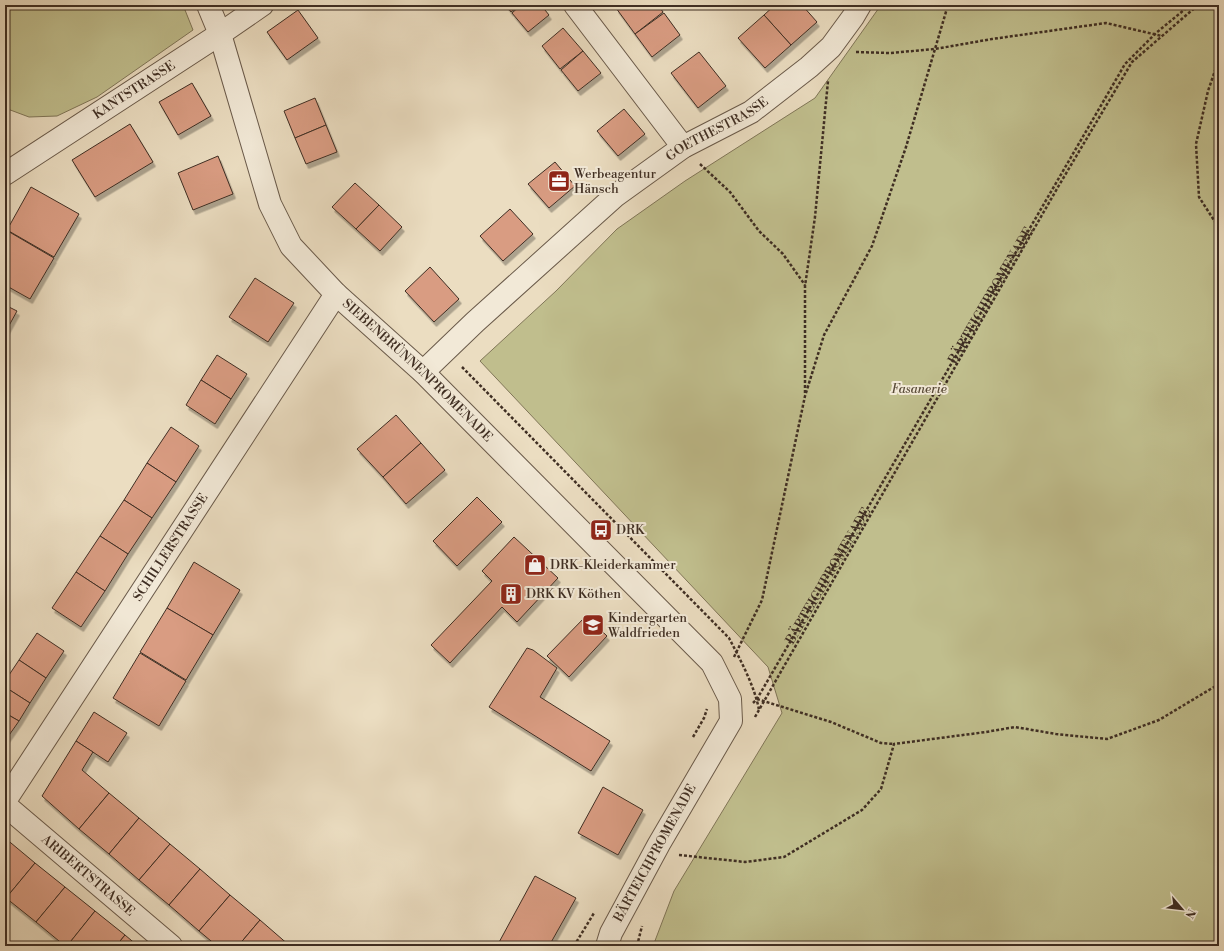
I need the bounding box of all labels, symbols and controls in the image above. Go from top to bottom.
street label: KANTSTRASSE [90,57,178,123]
street label: GOETHESTRASSE [663,93,772,165]
place label: Werbeagentur Hänsch [573,166,656,197]
office icon: Werbeagentur Hänsch [546,168,572,194]
street label: BÄRTEICHPROMENADE [944,224,1037,368]
street label: SIEBENBRÜNNENPROMENADE [339,296,496,445]
park label: Fasanerie [891,381,947,397]
street label: SCHILLERSTRASSE [130,490,212,604]
street label: BÄRTEICHPROMENADE [782,505,874,648]
bus stop icon: DRK [588,517,614,543]
place label: DRK [616,522,646,538]
shop icon: DRK-Kleiderkammer [522,552,548,578]
place label: DRK-Kleiderkammer [550,557,676,573]
building icon: DRK KV Köthen [498,581,524,607]
place label: DRK KV Köthen [526,586,621,602]
place label: Kindergarten Waldfrieden [607,610,687,641]
school or university icon: Kindergarten Waldfrieden [580,612,606,638]
street label: BÄRTEICHPROMENADE [609,781,700,926]
street label: ARIBERTSTRASSE [37,831,138,920]
north arrow [1162,889,1202,929]
text: N [1182,906,1198,921]

